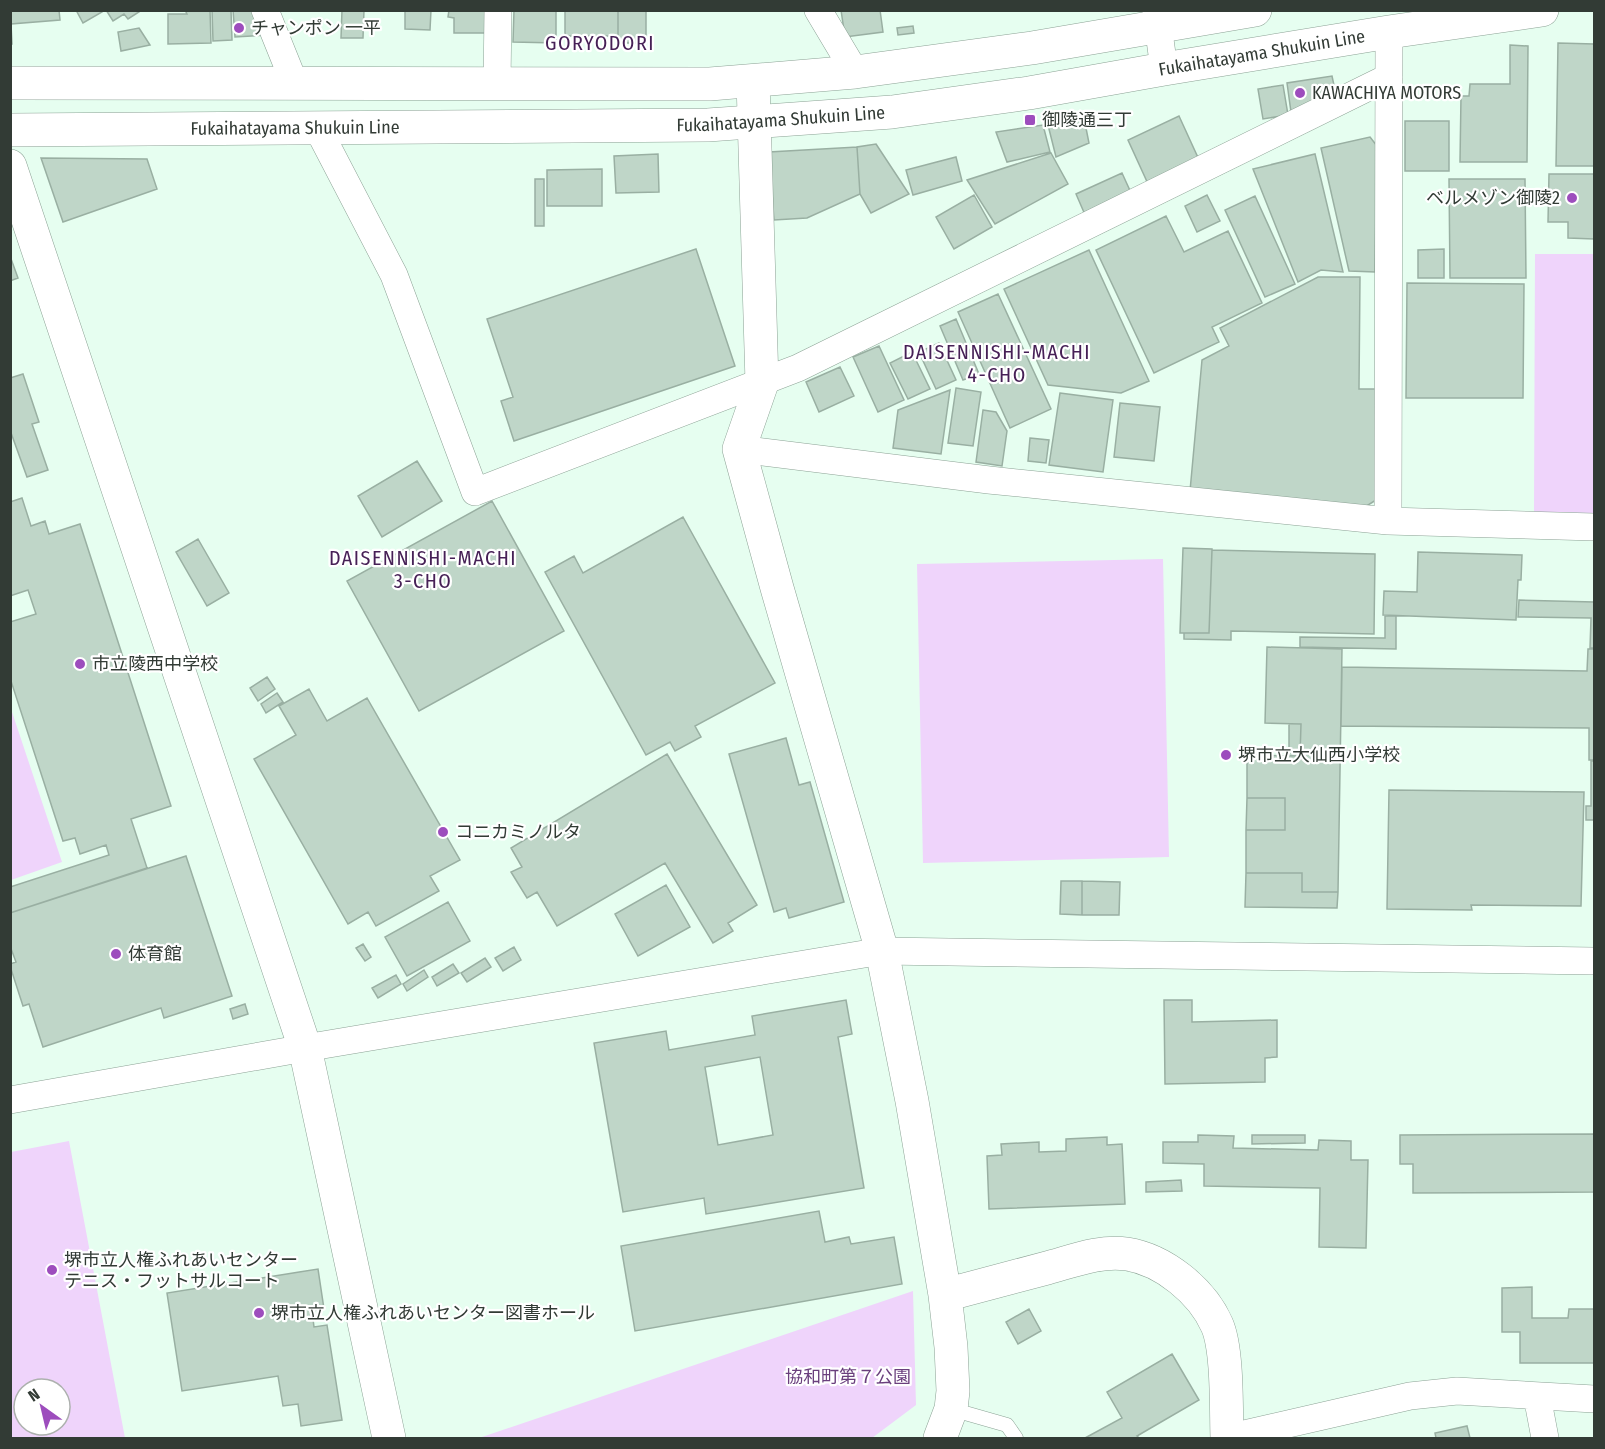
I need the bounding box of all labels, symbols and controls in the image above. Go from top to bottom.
place label: チャンポン 一平 [251,17,381,39]
marker: チャンポン 一平 [232,21,246,35]
street label: Fukaihatayama Shukuin Line [1157,25,1367,81]
district label: GORYODORI [545,31,655,55]
place label: KAWACHIYA MOTORS [1312,82,1461,104]
marker: KAWACHIYA MOTORS [1293,86,1307,100]
street label: Fukaihatayama Shukuin Line [676,102,886,136]
place label: 御陵通三丁 [1042,109,1132,131]
marker: 御陵通三丁 [1023,113,1037,127]
street label: Fukaihatayama Shukuin Line [190,116,400,140]
place label: ベルメゾン御陵2 [1426,187,1560,209]
marker: ベルメゾン御陵2 [1565,191,1579,205]
district label: DAISENNISHI-MACHI 4-CHO [903,340,1091,387]
district label: DAISENNISHI-MACHI 3-CHO [329,546,517,593]
place label: 市立陵西中学校 [92,653,218,675]
marker: 市立陵西中学校 [73,657,87,671]
place label: 堺市立大仙西小学校 [1238,744,1400,766]
marker: 堺市立大仙西小学校 [1219,748,1233,762]
place label: コニカミノルタ [455,821,581,843]
marker: コニカミノルタ [436,825,450,839]
place label: 体育館 [128,943,182,965]
marker: 体育館 [109,947,123,961]
place label: 堺市立人権ふれあいセンター テニス・フットサルコート [64,1249,298,1292]
marker: 堺市立人権ふれあいセンター テニス・フットサルコート [45,1263,59,1277]
place label: 堺市立人権ふれあいセンター図書ホール [271,1302,595,1324]
marker: 堺市立人権ふれあいセンター図書ホール [252,1306,266,1320]
park label: 協和町第７公園 [785,1366,911,1388]
north arrow [12,1377,72,1437]
text: N [25,1384,43,1406]

